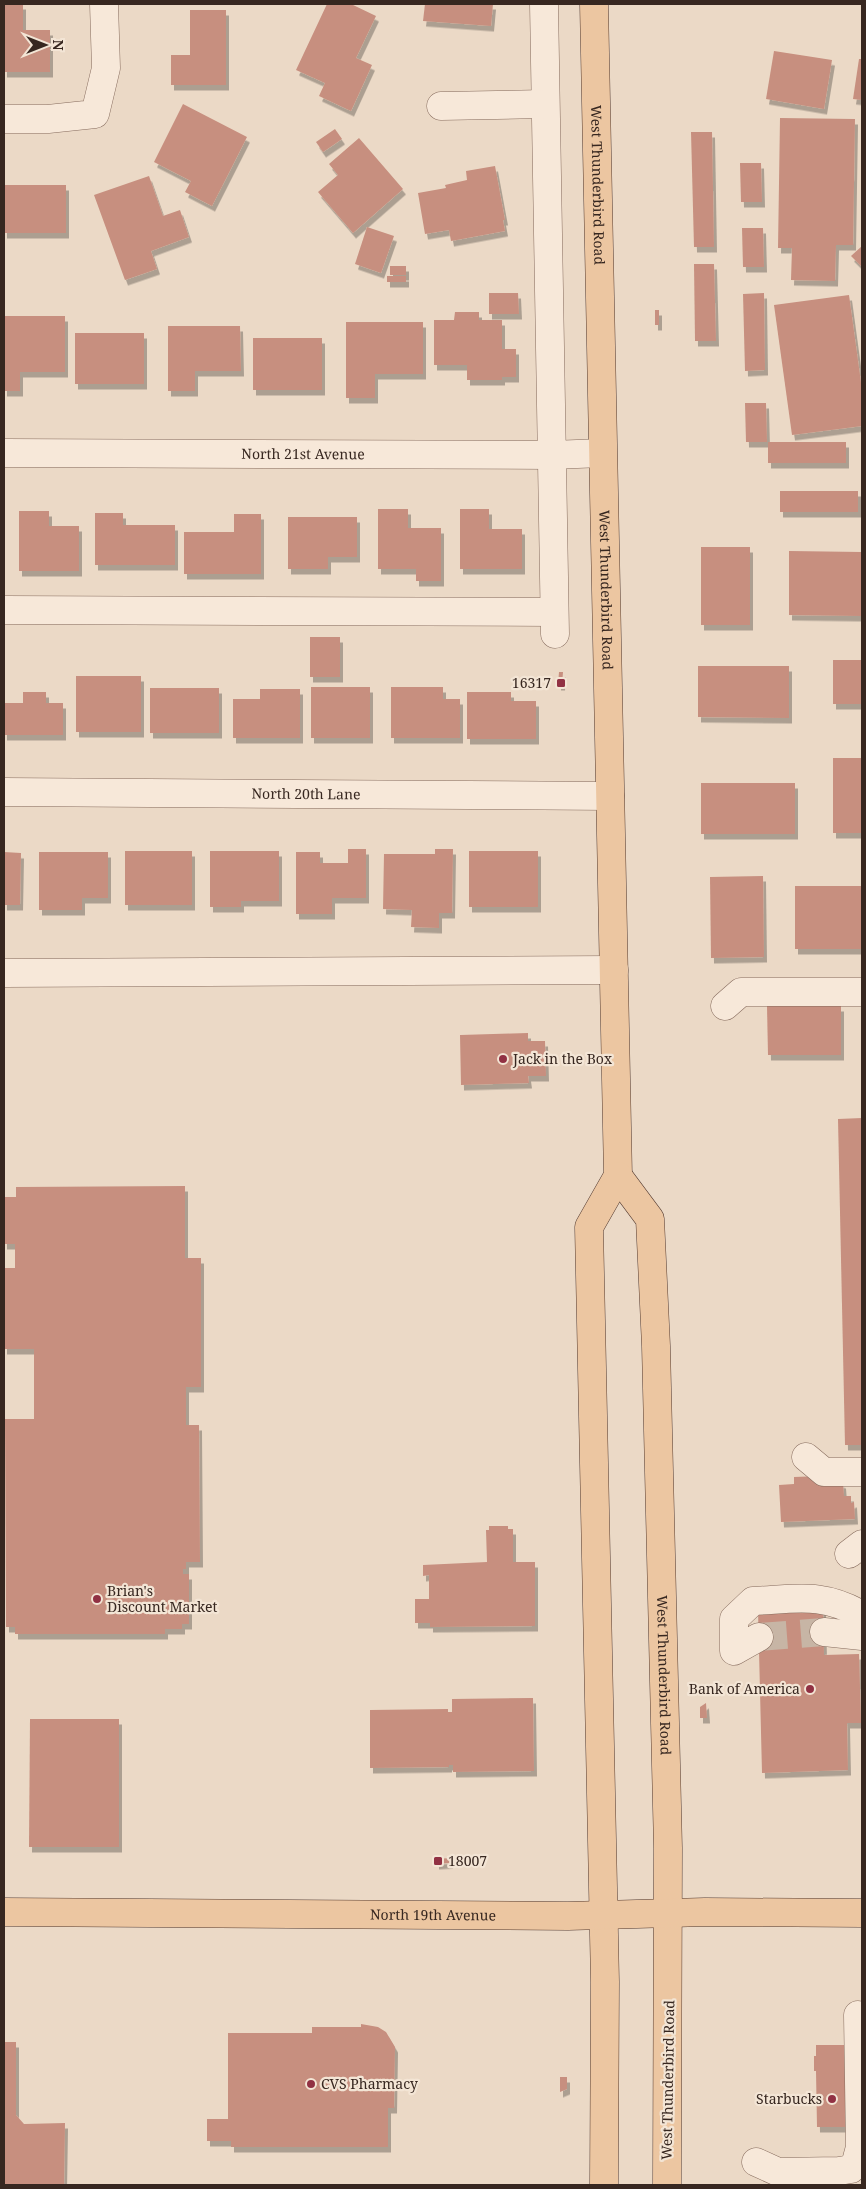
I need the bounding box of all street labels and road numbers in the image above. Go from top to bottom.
street label: West Thunderbird Road [587,105,609,266]
street label: North 21st Avenue [241,444,365,463]
street label: West Thunderbird Road [595,510,618,670]
street label: North 20th Lane [251,784,361,803]
street label: West Thunderbird Road [653,1595,676,1756]
street label: North 19th Avenue [370,1905,496,1924]
street label: West Thunderbird Road [657,1999,678,2160]

